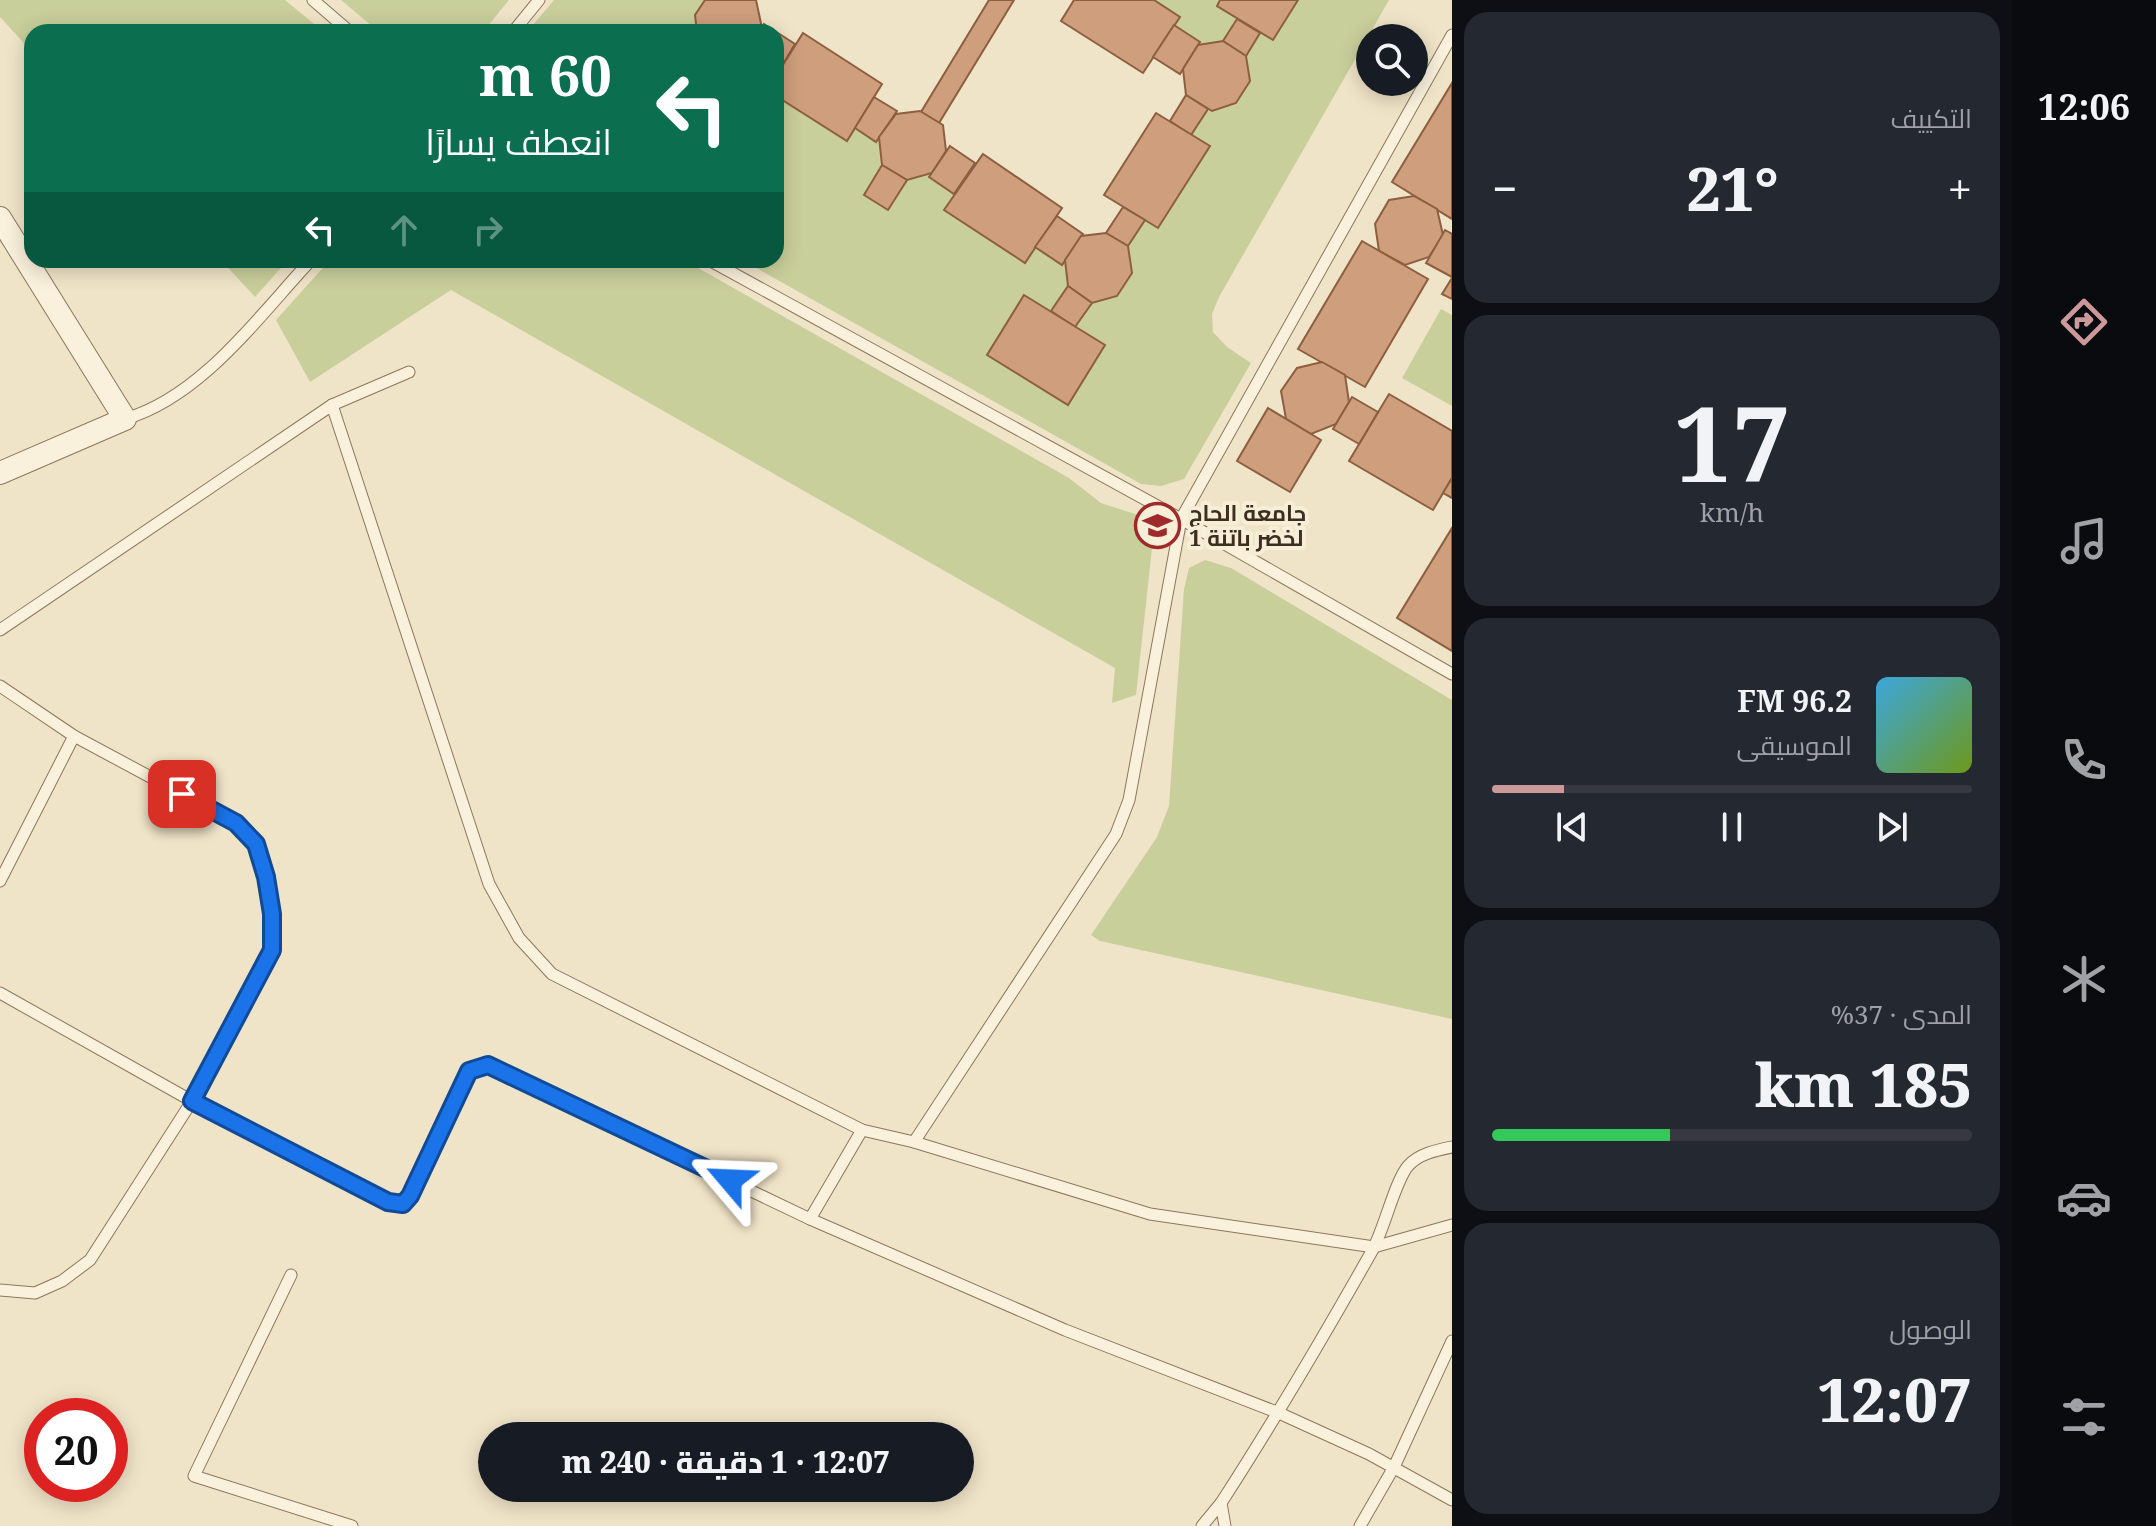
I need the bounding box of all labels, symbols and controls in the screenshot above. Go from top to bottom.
map controls [1356,24,1428,96]
button: search [1356,24,1428,96]
text: 60 m [479,36,612,112]
icon: left [640,56,744,160]
text: 12:06 [2038,82,2130,131]
text: التكييف [1890,100,1972,136]
text: انعطف يسارًا [425,117,612,166]
text: 21° [1686,147,1778,229]
text: − [1492,158,1517,218]
text: + [1947,158,1972,218]
icon: left [298,208,342,252]
icon: ahead [382,208,426,252]
icon: right [466,208,510,252]
icon: directions [2056,294,2112,350]
text: 17 [1673,371,1791,512]
text: km/h [1700,494,1764,530]
place label: جامعة الحاج لخضر باتنة 1 [1189,497,1306,552]
school or university icon: جامعة الحاج لخضر باتنة 1 [1134,501,1182,549]
icon: music [2056,513,2112,569]
text: 96.2 FM [1737,680,1852,721]
text: الموسيقى [1737,727,1852,763]
icon: phone [2056,732,2112,788]
pin [148,760,216,828]
icon: arrive [160,772,204,816]
icon: previous [1550,805,1594,849]
icon: pause [1710,805,1754,849]
icon: next [1870,805,1914,849]
icon: climate [2056,951,2112,1007]
text: المدى · 37% [1831,996,1972,1032]
text: 185 km [1755,1043,1972,1125]
position arrow [688,1138,772,1222]
icon: car [2056,1170,2112,1226]
text: الوصول [1889,1311,1972,1347]
text: 12:07 [1817,1358,1972,1440]
icon: filters [2056,1389,2112,1445]
speed limit sign: 20 [24,1398,128,1502]
text: 12:07 · 1 دقيقة · 240 m [562,1441,890,1482]

